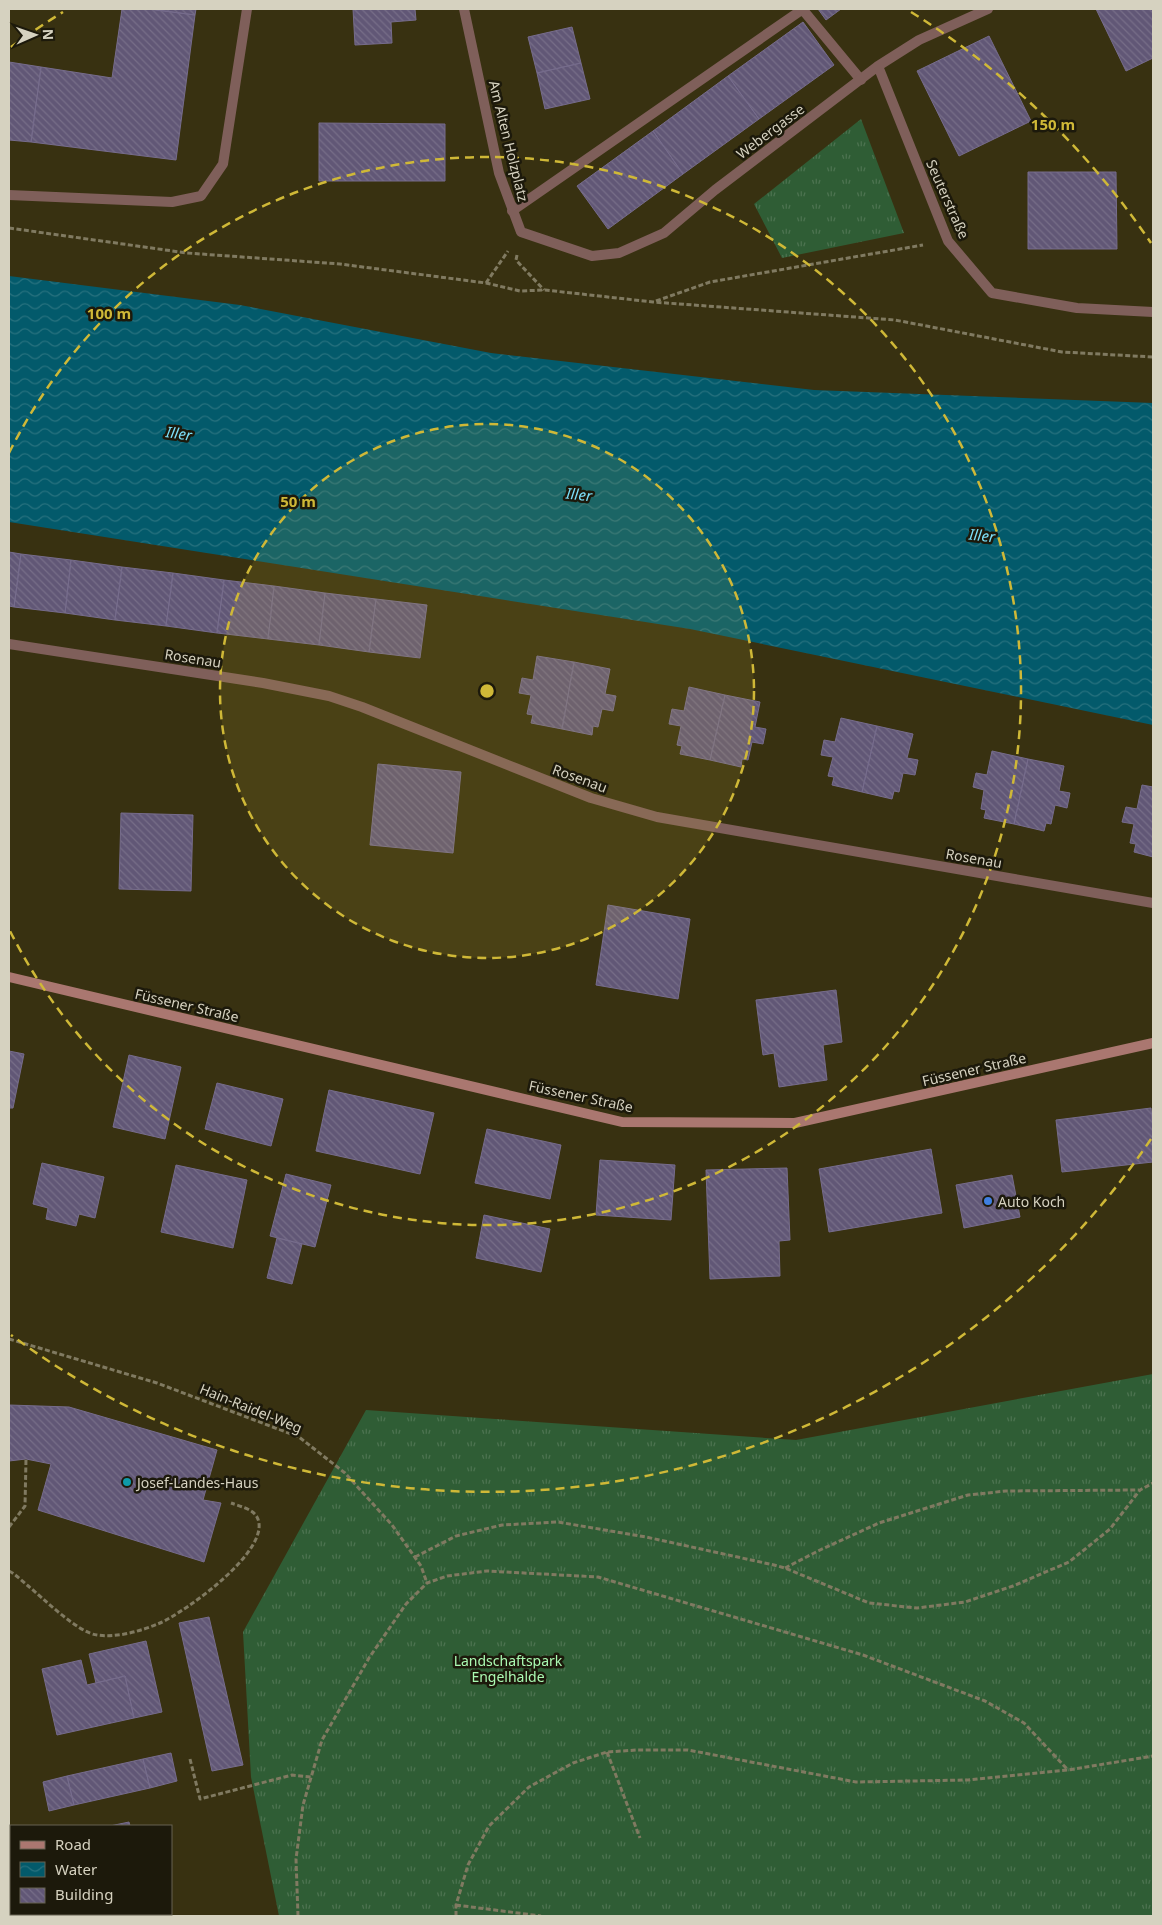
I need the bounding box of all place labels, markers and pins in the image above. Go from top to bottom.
centre of rings [478,682,496,700]
place label: Auto Koch [998,1192,1065,1211]
marker: Auto Koch [982,1195,994,1207]
place label: Josef-Landes-Haus [135,1473,259,1492]
marker: Josef-Landes-Haus [121,1476,133,1488]

